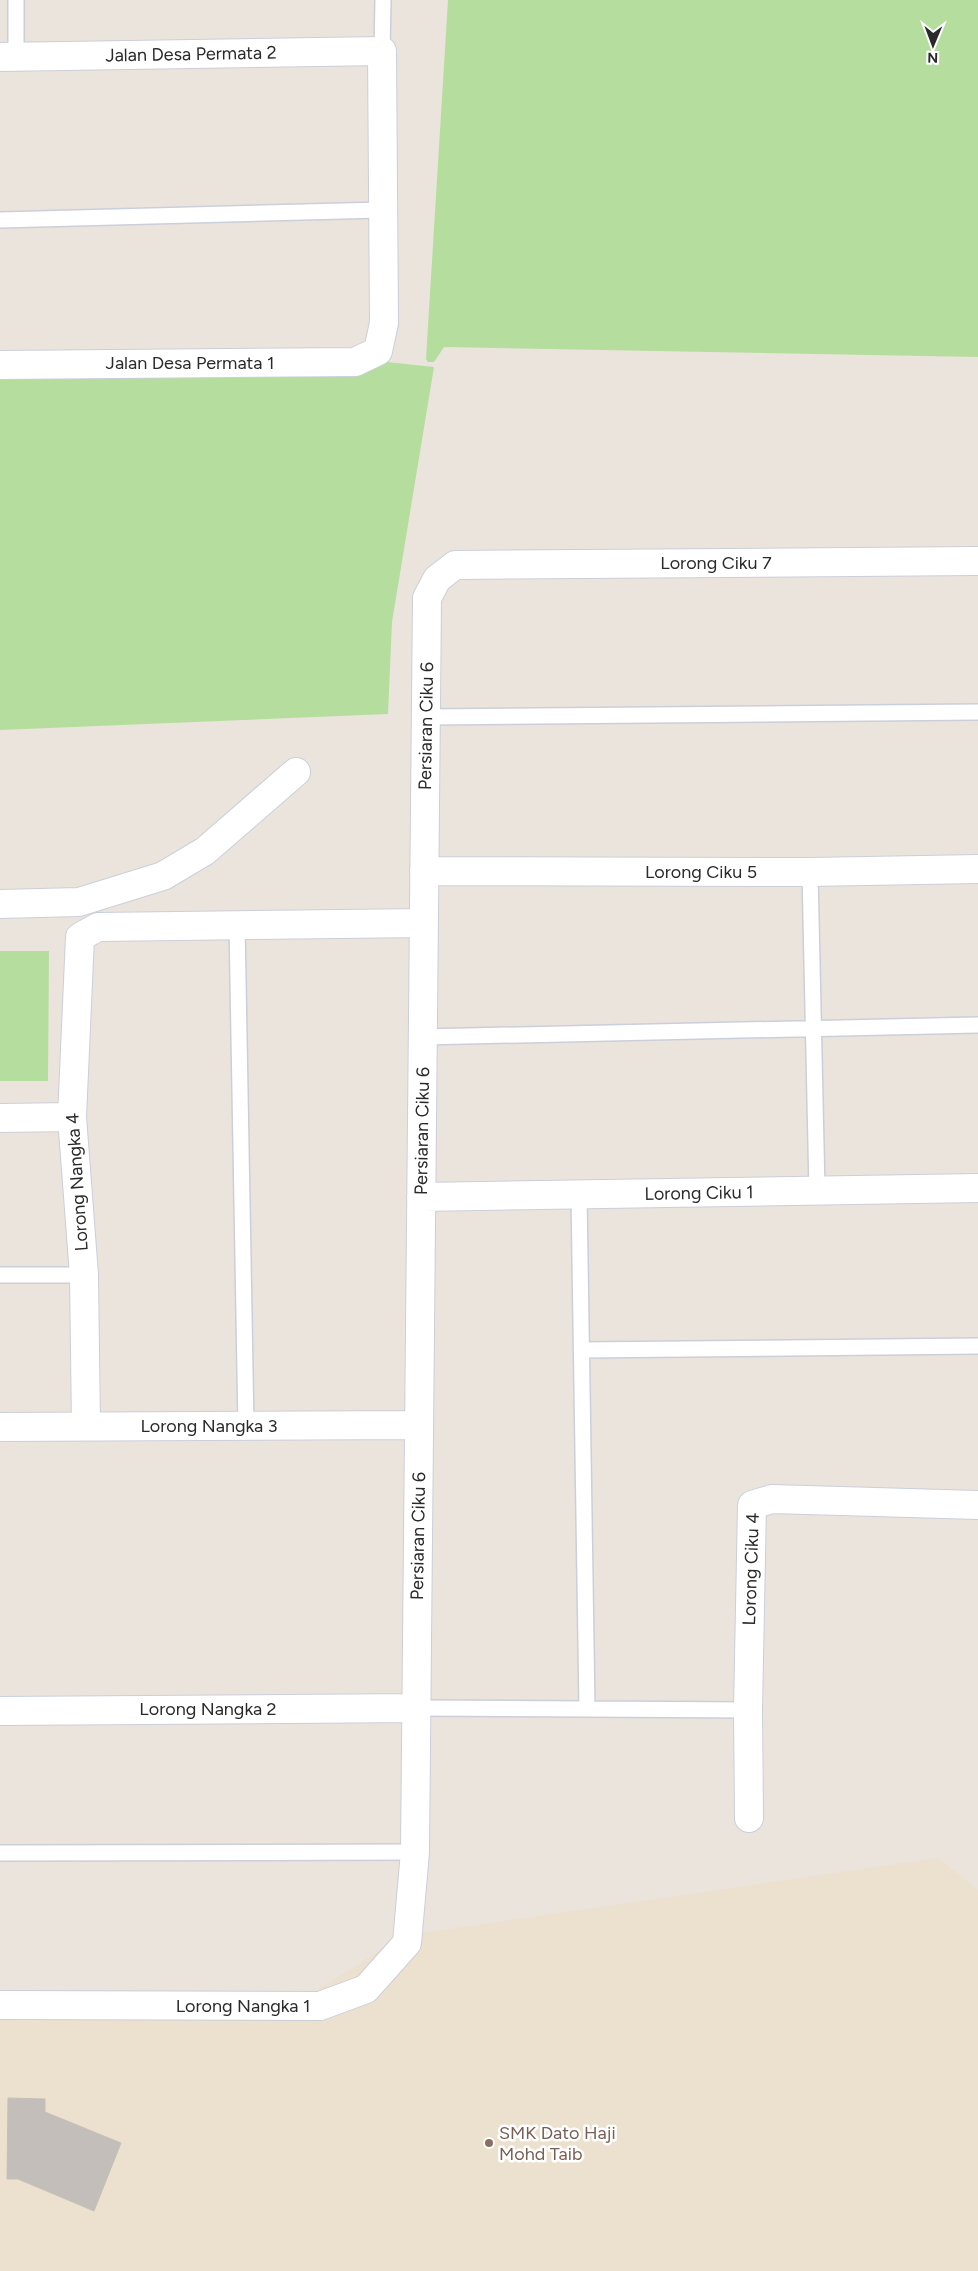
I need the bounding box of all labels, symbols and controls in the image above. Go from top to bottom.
north arrow [908,20,958,70]
street label: Jalan Desa Permata 2 [105,42,277,66]
text: N [927,49,938,66]
street label: Jalan Desa Permata 1 [106,352,274,374]
street label: Lorong Ciku 7 [660,552,772,574]
street label: Persiaran Ciku 6 [414,662,438,790]
street label: Lorong Ciku 5 [645,861,757,883]
street label: Persiaran Ciku 6 [410,1067,434,1195]
street label: Lorong Nangka 4 [61,1112,93,1252]
street label: Lorong Ciku 1 [644,1181,754,1205]
street label: Lorong Nangka 3 [140,1415,278,1437]
street label: Persiaran Ciku 6 [406,1472,430,1600]
street label: Lorong Ciku 4 [738,1512,764,1626]
street label: Lorong Nangka 2 [139,1698,277,1720]
street label: Lorong Nangka 1 [176,1995,310,2017]
place label: SMK Dato Haji Mohd Taib [499,2122,616,2165]
marker: SMK Dato Haji Mohd Taib [483,2137,495,2149]

